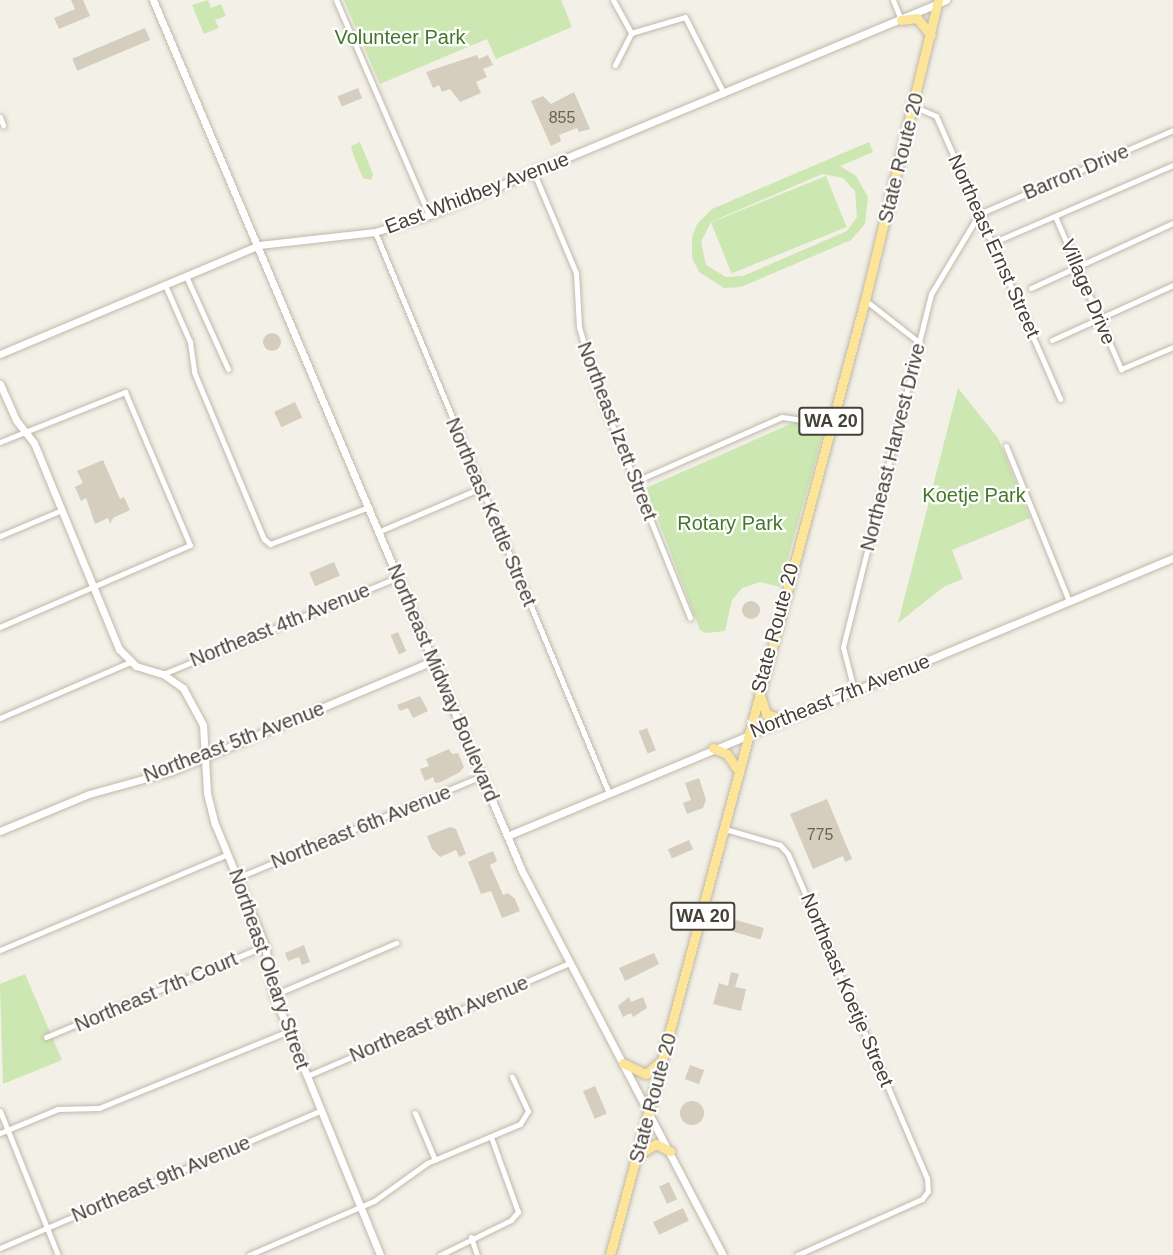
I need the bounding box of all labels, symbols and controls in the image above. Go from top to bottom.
park label: Volunteer Park [334,25,466,49]
street label: State Route 20 [873,90,929,226]
house number: 855 [549,108,575,128]
street label: Barron Drive [1020,139,1132,205]
street label: East Whidbey Avenue [381,147,573,239]
street label: Northeast Ernst Street [943,151,1045,341]
street label: Village Drive [1055,236,1121,348]
street label: Northeast Izett Street [572,338,662,524]
street label: Northeast Harvest Drive [856,341,930,553]
road number: WA 20 [796,406,866,436]
street label: Northeast Kettle Street [440,414,542,610]
park label: Koetje Park [922,483,1026,507]
park label: Rotary Park [677,511,783,535]
street label: State Route 20 [746,560,804,696]
street label: Northeast Midway Boulevard [382,561,504,805]
street label: Northeast 4th Avenue [186,578,374,672]
street label: Northeast 7th Avenue [746,649,934,743]
street label: Northeast 5th Avenue [140,696,328,788]
street label: Northeast 6th Avenue [267,780,455,874]
house number: 775 [807,825,833,845]
street label: Northeast Oleary Street [223,866,315,1072]
street label: Northeast Koetje Street [795,890,899,1090]
road number: WA 20 [668,901,738,931]
street label: Northeast 7th Court [71,947,241,1037]
street label: Northeast 8th Avenue [345,970,533,1068]
street label: State Route 20 [624,1030,682,1166]
street label: Northeast 9th Avenue [67,1130,255,1228]

